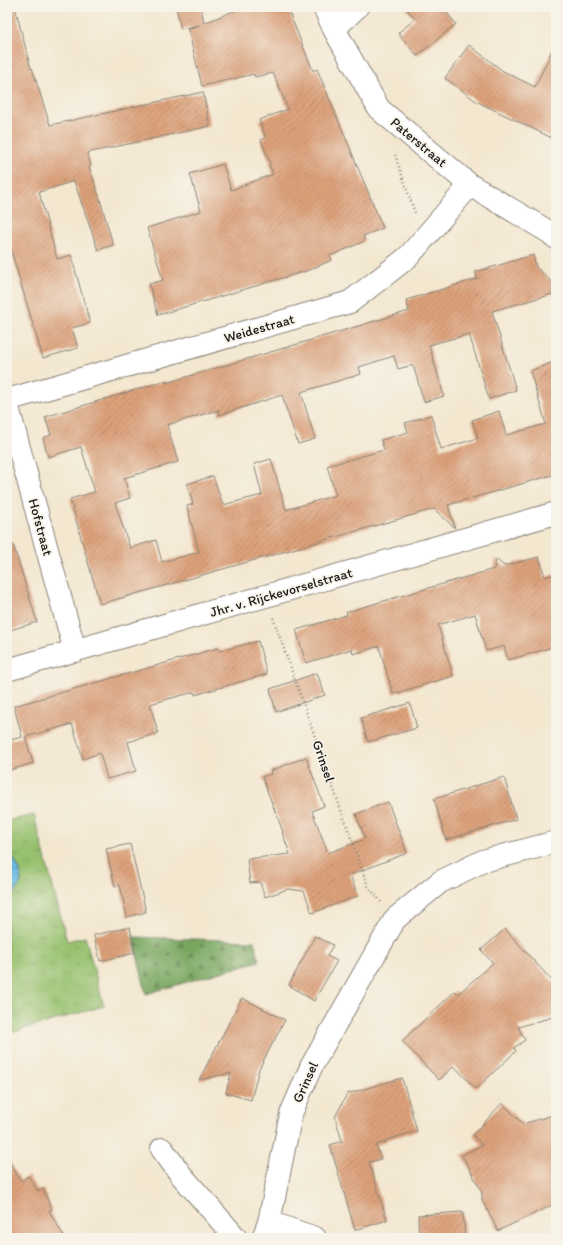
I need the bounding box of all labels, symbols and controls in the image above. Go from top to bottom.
street label: Paterstraat [387,114,450,171]
street label: Weidestraat [222,310,296,347]
street label: Hofstraat [25,497,56,558]
street label: Jhr. v. Rijckevorselstraat [208,564,354,621]
street label: Grinsel [308,738,339,784]
street label: Grinsel [289,1059,322,1105]

